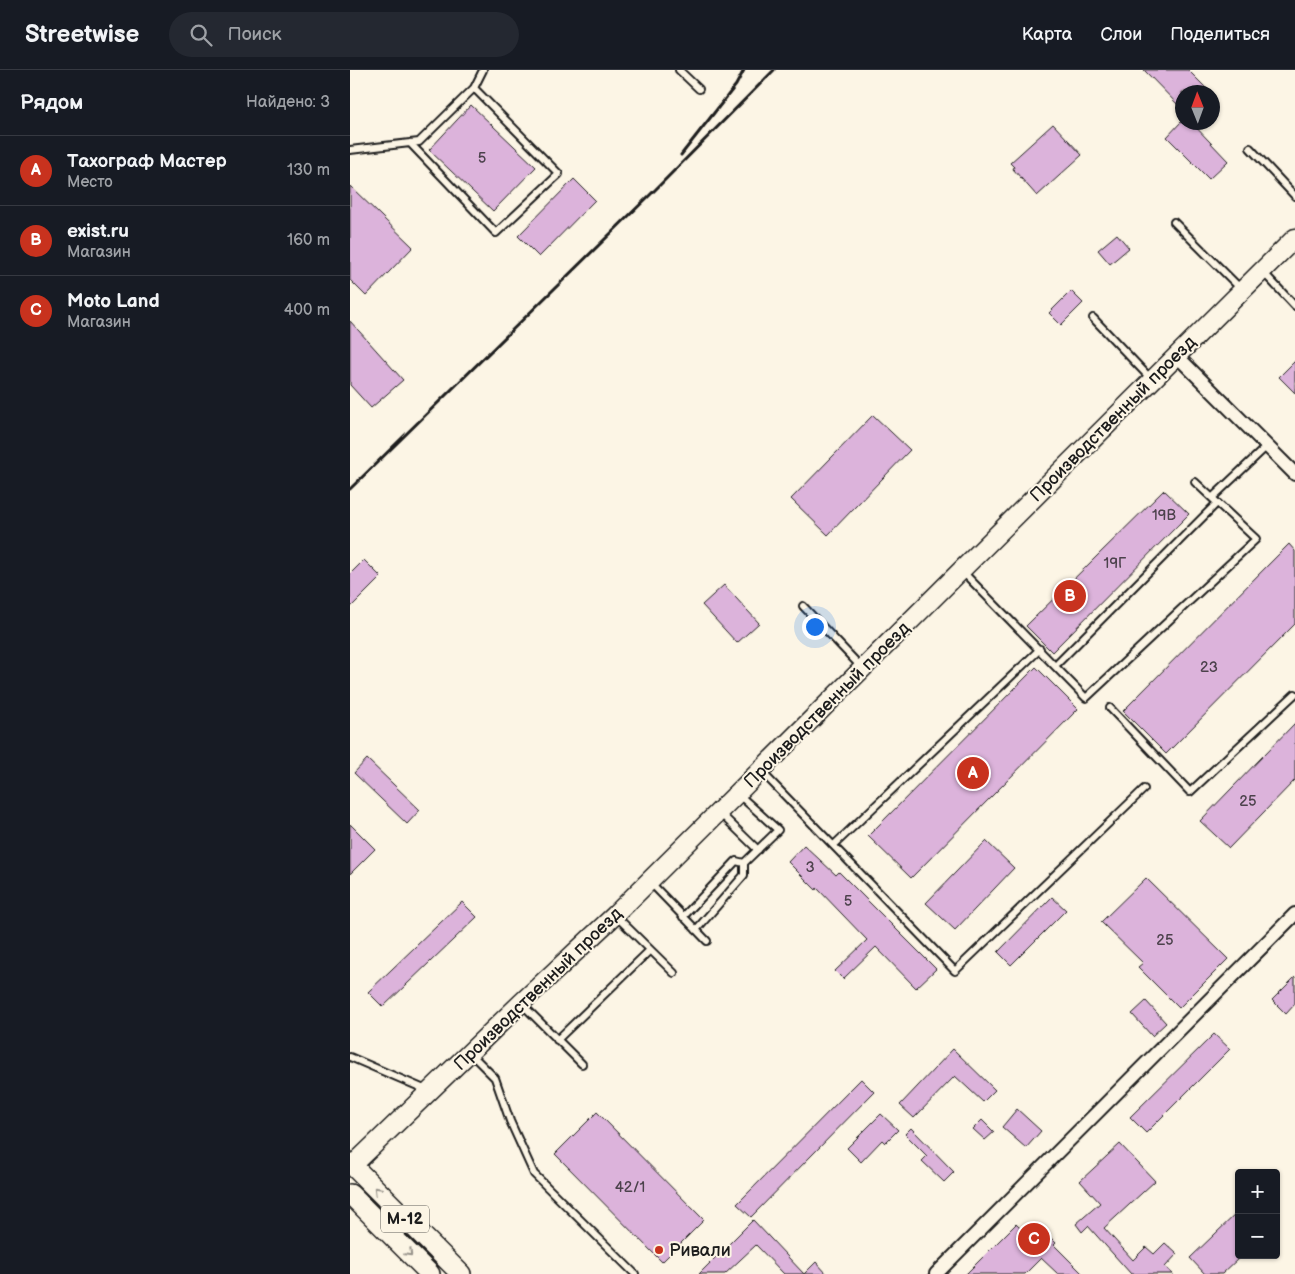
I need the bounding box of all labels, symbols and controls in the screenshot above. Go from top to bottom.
search box [169,12,519,57]
text: Streetwise [25,20,139,49]
icon: search [187,21,215,49]
text: Поиск [227,23,282,46]
text: Карта [1022,24,1072,45]
text: Слои [1100,24,1142,45]
text: Поделиться [1170,24,1270,45]
north arrow [1175,85,1220,130]
text: Рядом [20,90,83,115]
text: Найдено: 3 [246,93,330,112]
house number: 5 [478,149,486,168]
text: Тахограф Мастер [67,150,227,173]
text: A [31,161,41,180]
text: 130 m [287,161,330,180]
text: Место [67,173,113,192]
text: exist.ru [67,220,129,243]
text: B [30,231,42,250]
text: 160 m [287,231,330,250]
text: Магазин [67,243,131,262]
text: Moto Land [67,290,159,313]
text: C [30,301,42,320]
text: 400 m [284,301,330,320]
text: Магазин [67,313,131,332]
street label: Производственный проезд [1026,332,1200,506]
house number: 19В [1152,506,1176,525]
house number: 19Г [1104,554,1127,573]
pin: B [1054,577,1086,615]
your location [802,614,828,640]
street label: Производственный проезд [740,618,914,792]
house number: 23 [1200,658,1218,677]
pin: A [957,754,989,792]
house number: 25 [1239,792,1257,811]
house number: 3 [805,858,815,877]
house number: 5 [844,892,852,911]
street label: Производственный проезд [450,903,627,1075]
house number: 25 [1156,931,1174,950]
map controls [1235,1169,1280,1259]
button: + [1235,1169,1280,1214]
house number: 42/1 [615,1178,645,1197]
one-way arrow [373,1187,382,1196]
road number: М-12 [381,1206,429,1232]
button: − [1235,1214,1280,1259]
pin: C [1018,1220,1050,1258]
place label: Ривали [669,1240,731,1261]
marker: Ривали [653,1244,665,1256]
one-way arrow [403,1248,412,1257]

